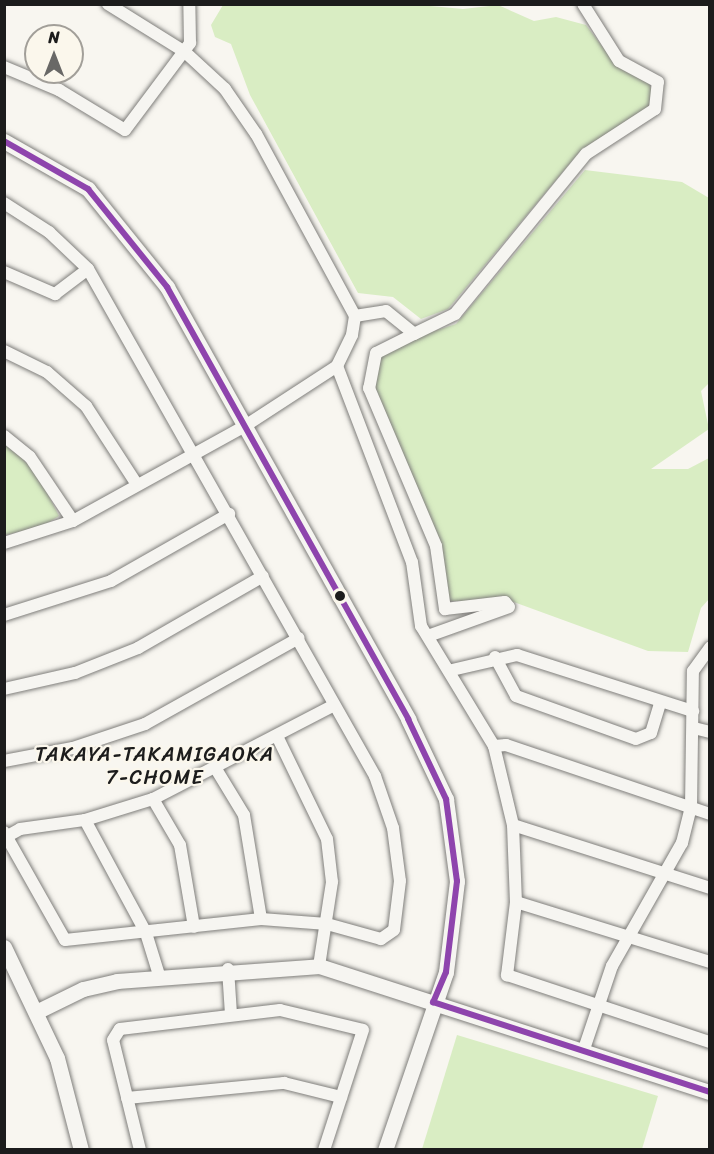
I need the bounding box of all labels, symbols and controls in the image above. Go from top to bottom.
text: N [48,23,60,52]
north arrow [24,24,84,84]
unlabelled marker [334,590,346,602]
district label: TAKAYA-TAKAMIGAOKA 7-CHOME [37,743,273,790]

